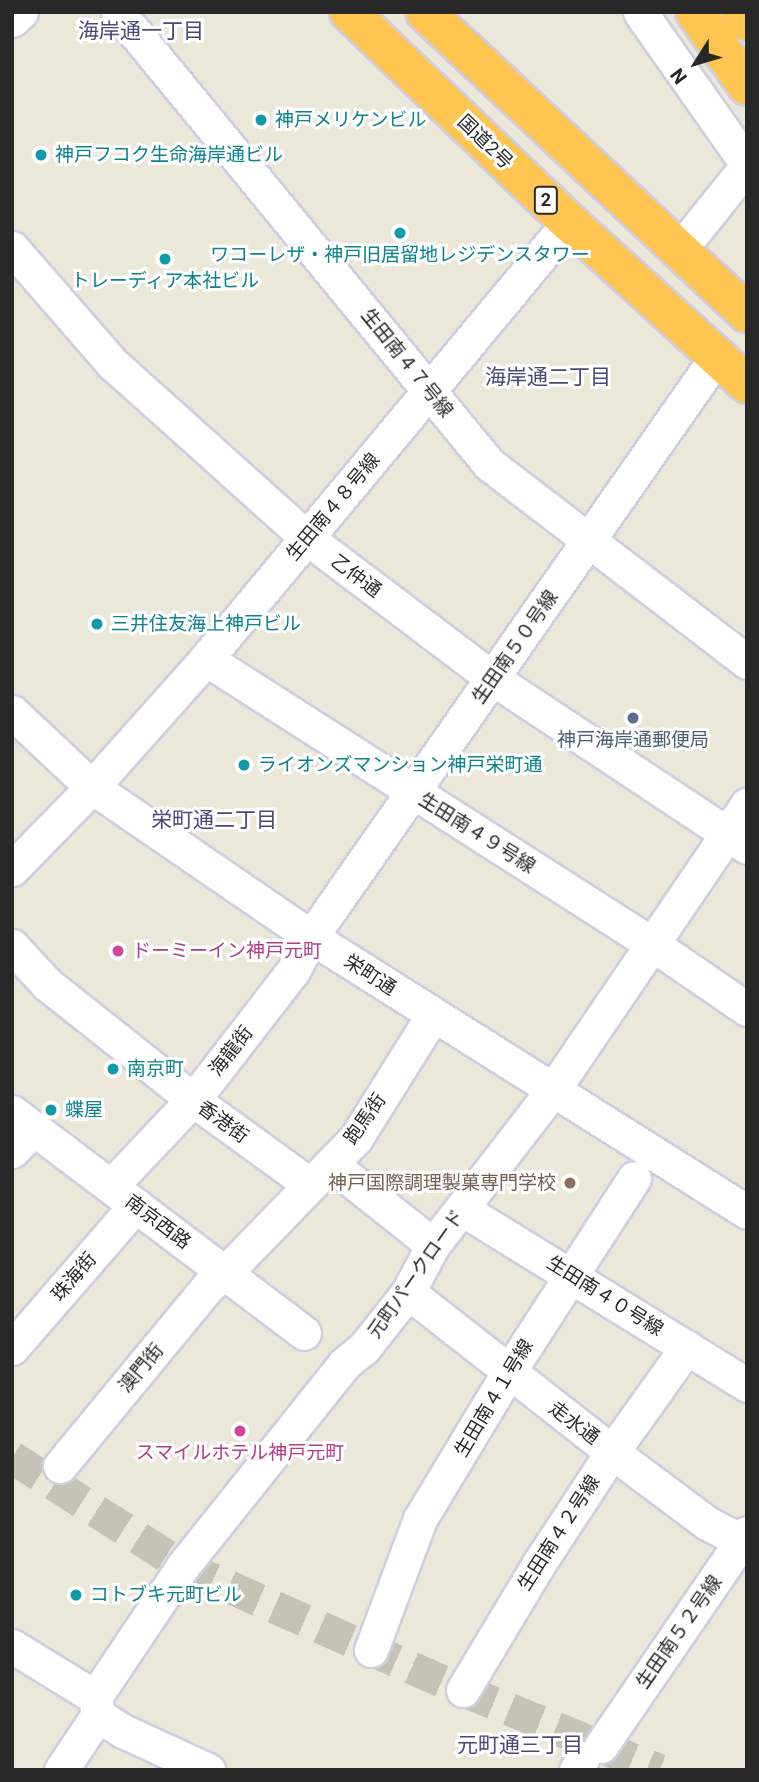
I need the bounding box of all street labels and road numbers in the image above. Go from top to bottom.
street label: 国道2号 [453,110,517,174]
road number: 2 [534,186,558,215]
street label: 生田南４７号線 [356,304,458,422]
street label: 生田南４８号線 [282,449,384,565]
street label: 乙仲通 [326,550,386,602]
street label: 生田南５０号線 [468,586,562,708]
street label: 生田南４９号線 [415,788,539,878]
street label: 栄町通 [340,950,400,1000]
street label: 海龍街 [204,1022,258,1080]
street label: 跑馬街 [339,1089,391,1149]
street label: 香港街 [193,1096,253,1148]
street label: 南京西路 [121,1190,195,1254]
street label: 元町パークロード [363,1205,469,1343]
street label: 珠海街 [47,1248,101,1306]
street label: 生田南４０号線 [543,1251,667,1341]
street label: 生田南４１号線 [450,1335,538,1461]
street label: 澳門街 [114,1339,168,1397]
street label: 走水通 [544,1397,604,1449]
street label: 生田南４２号線 [513,1471,605,1595]
street label: 生田南５２号線 [632,1571,726,1693]

